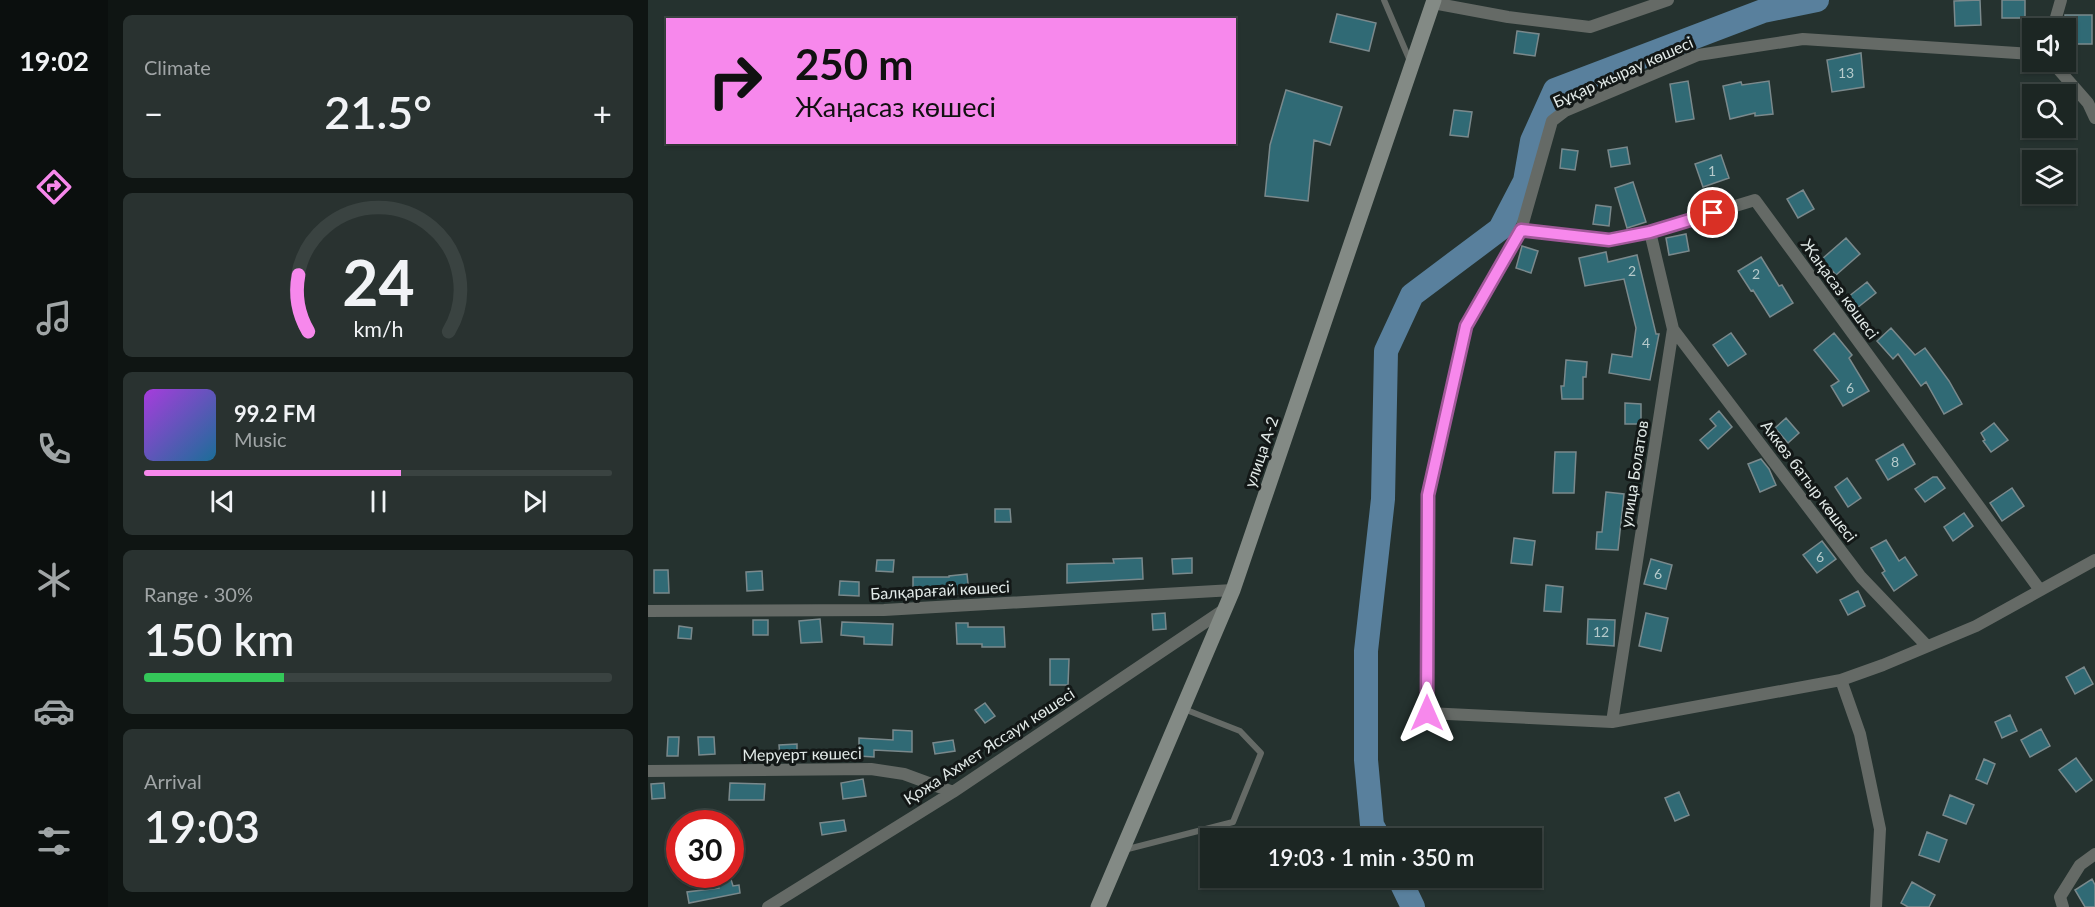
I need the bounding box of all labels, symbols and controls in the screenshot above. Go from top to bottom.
map controls [2022,18,2076,204]
button: sound [2022,18,2076,72]
street label: Бұқар жырау көшесі [1550,32,1696,111]
text: 250 m [795,39,913,89]
icon: right [696,42,774,120]
text: 19:02 [19,44,89,77]
text: Climate [144,55,211,79]
house number: 13 [1838,64,1854,81]
button: search [2022,84,2076,138]
text: 21.5° [324,85,432,139]
text: Жаңасаз көшесі [795,90,996,123]
text: − [144,93,163,133]
text: + [593,93,612,133]
button: layers [2022,150,2076,204]
house number: 1 [1708,162,1716,179]
icon: directions [33,166,75,208]
pin [1687,187,1738,238]
icon: arrive [1696,196,1729,229]
street label: Жаңасаз көшесі [1798,235,1883,342]
text: 24 [342,244,414,319]
house number: 2 [1628,262,1636,279]
house number: 2 [1752,265,1760,282]
icon: music [33,297,75,339]
text: km/h [353,317,403,343]
house number: 4 [1642,334,1650,351]
house number: 6 [1846,379,1854,396]
text: 99.2 FM [234,400,316,427]
street label: улица А-2 [1240,414,1282,490]
street label: Аккөз батыр көшесі [1758,416,1861,545]
street label: улица Болатов [1616,419,1651,529]
text: Music [234,427,287,451]
icon: phone [33,428,75,470]
house number: 8 [1891,453,1899,470]
icon: previous [206,485,239,518]
icon: pause [362,485,395,518]
icon: next [518,485,551,518]
house number: 6 [1816,548,1824,565]
icon: climate [33,559,75,601]
house number: 6 [1654,565,1662,582]
street label: Балқарағай көшесі [870,576,1010,603]
text: Range · 30% [144,582,253,606]
text: 150 km [144,612,294,666]
house number: 12 [1593,623,1609,640]
position arrow [1395,681,1459,745]
street label: Қожа Ахмет Яссауи көшесі [900,683,1078,808]
icon: car [33,690,75,732]
street label: Меруерт көшесі [742,743,862,764]
text: Arrival [144,769,202,793]
text: 19:03 [144,799,260,853]
speed limit sign: 30 [666,810,744,888]
icon: filters [33,820,75,862]
text: 19:03 · 1 min · 350 m [1268,844,1474,871]

